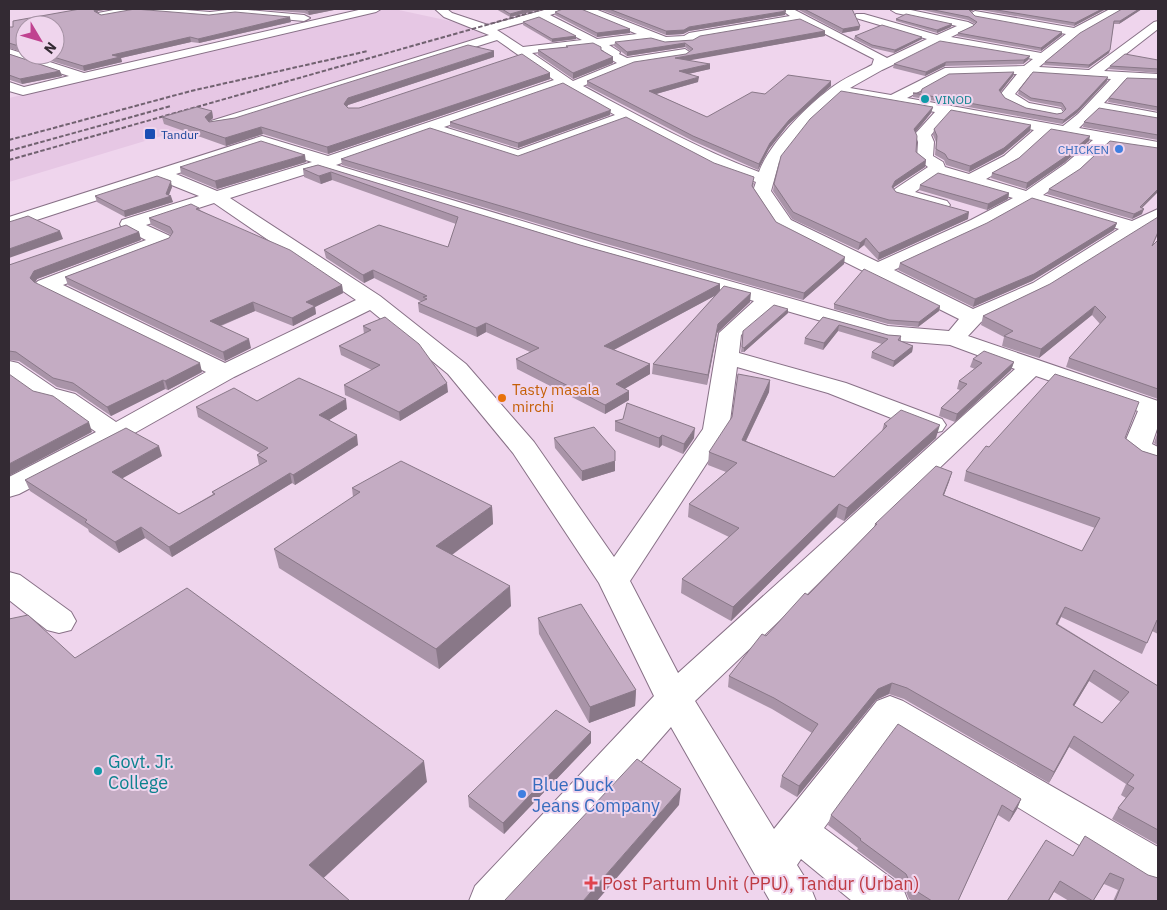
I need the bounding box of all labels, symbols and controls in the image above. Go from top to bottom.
north arrow [15,15,65,65]
text: N [40,38,60,58]
place label: VINOD [935,92,972,107]
marker: VINOD [919,93,931,105]
marker: Tandur [143,127,157,141]
place label: Tandur [161,127,199,142]
place label: CHICKEN [1058,142,1109,157]
marker: CHICKEN [1113,143,1125,155]
place label: Tasty masala mirchi [512,380,600,416]
marker: Tasty masala mirchi [496,392,508,404]
place label: Govt. Jr. College [108,750,174,794]
marker: Govt. Jr. College [92,765,104,777]
place label: Blue Duck Jeans Company [532,773,660,817]
marker: Blue Duck Jeans Company [516,788,528,800]
place label: Post Partum Unit (PPU), Tandur (Urban) [602,872,920,895]
marker: Post Partum Unit (PPU), Tandur (Urban) [584,876,598,890]

